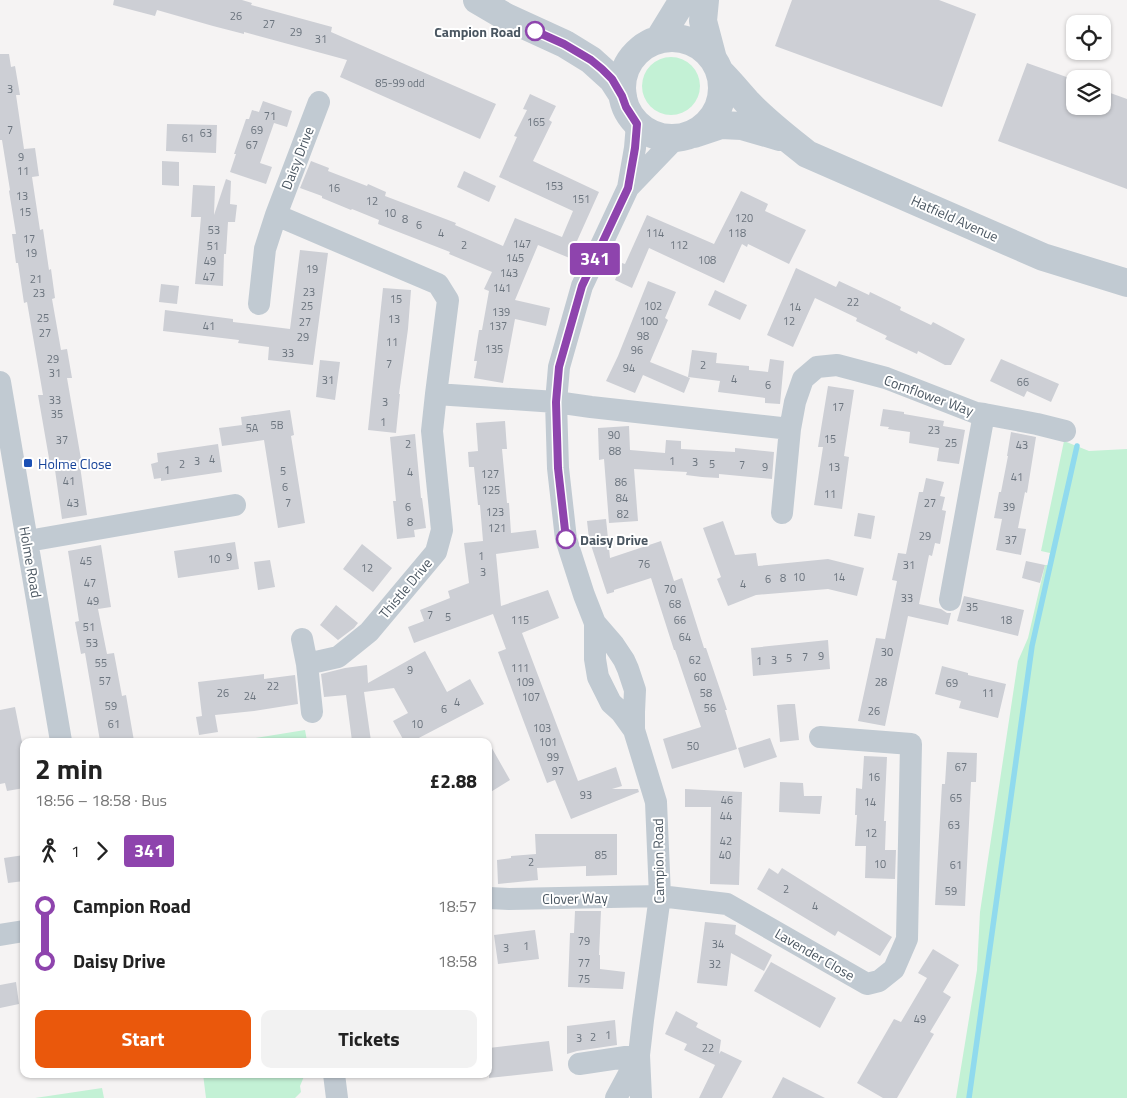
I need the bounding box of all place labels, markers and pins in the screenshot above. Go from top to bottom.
place label: Campion Road [434,21,521,42]
marker: Campion Road [525,21,545,41]
place label: Holme Close [38,453,112,474]
marker: Holme Close [22,457,34,469]
marker: Daisy Drive [556,529,576,549]
place label: Daisy Drive [580,529,648,550]

